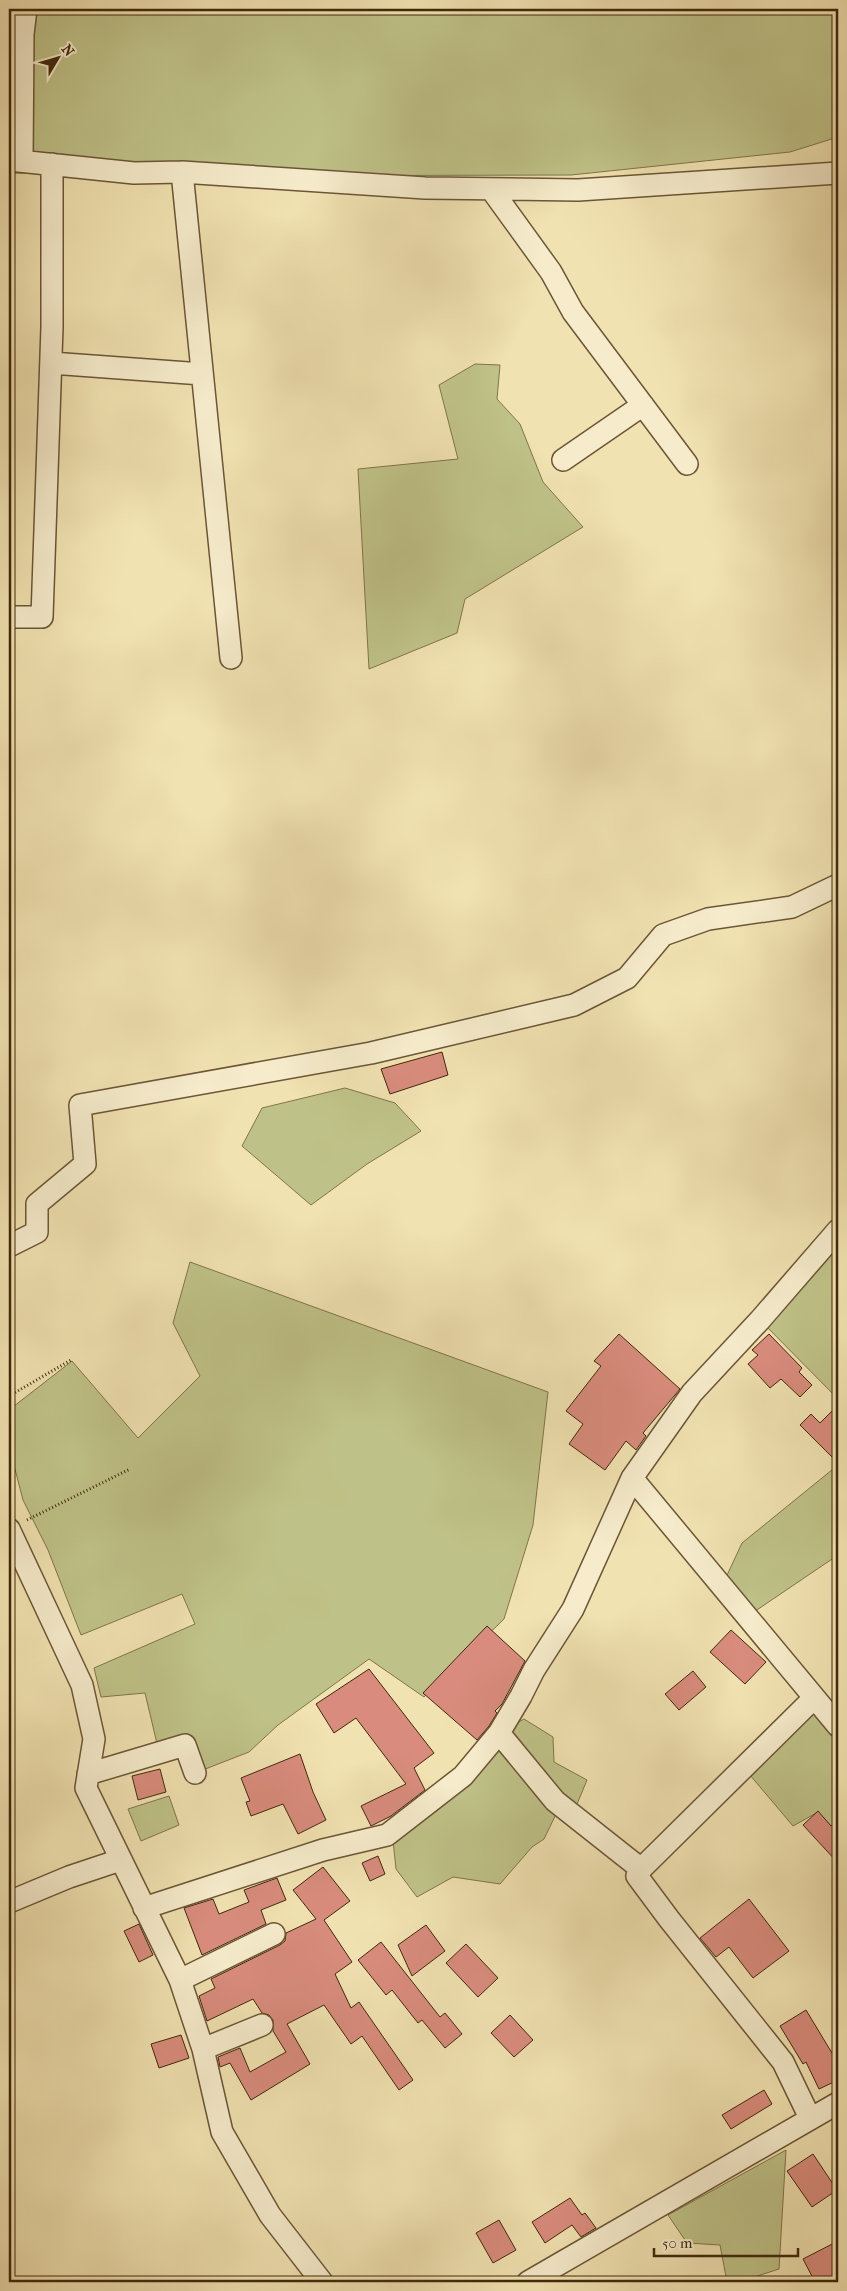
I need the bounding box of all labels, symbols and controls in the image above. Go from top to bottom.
north arrow [32,32,82,82]
text: N [58,41,78,60]
scale bar [654,2226,798,2258]
text: 50 m [662,2234,693,2252]

